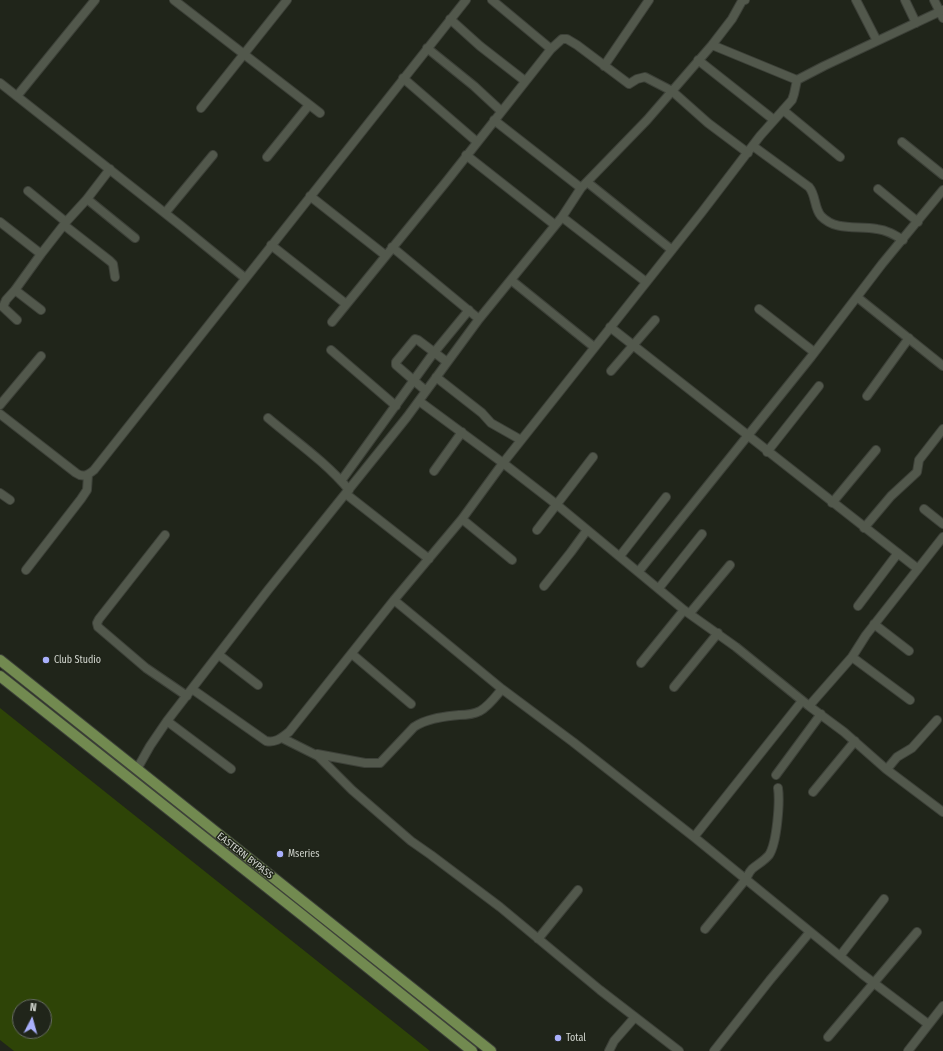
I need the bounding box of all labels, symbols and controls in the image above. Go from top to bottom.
place label: Club Studio [54,654,101,666]
marker: Club Studio [41,655,51,665]
street label: EASTERN BYPASS [215,830,275,882]
place label: Mseries [288,848,320,860]
marker: Mseries [275,849,285,859]
north arrow [12,999,52,1039]
text: N [29,1001,37,1014]
place label: Total [566,1032,586,1044]
marker: Total [553,1033,563,1043]

